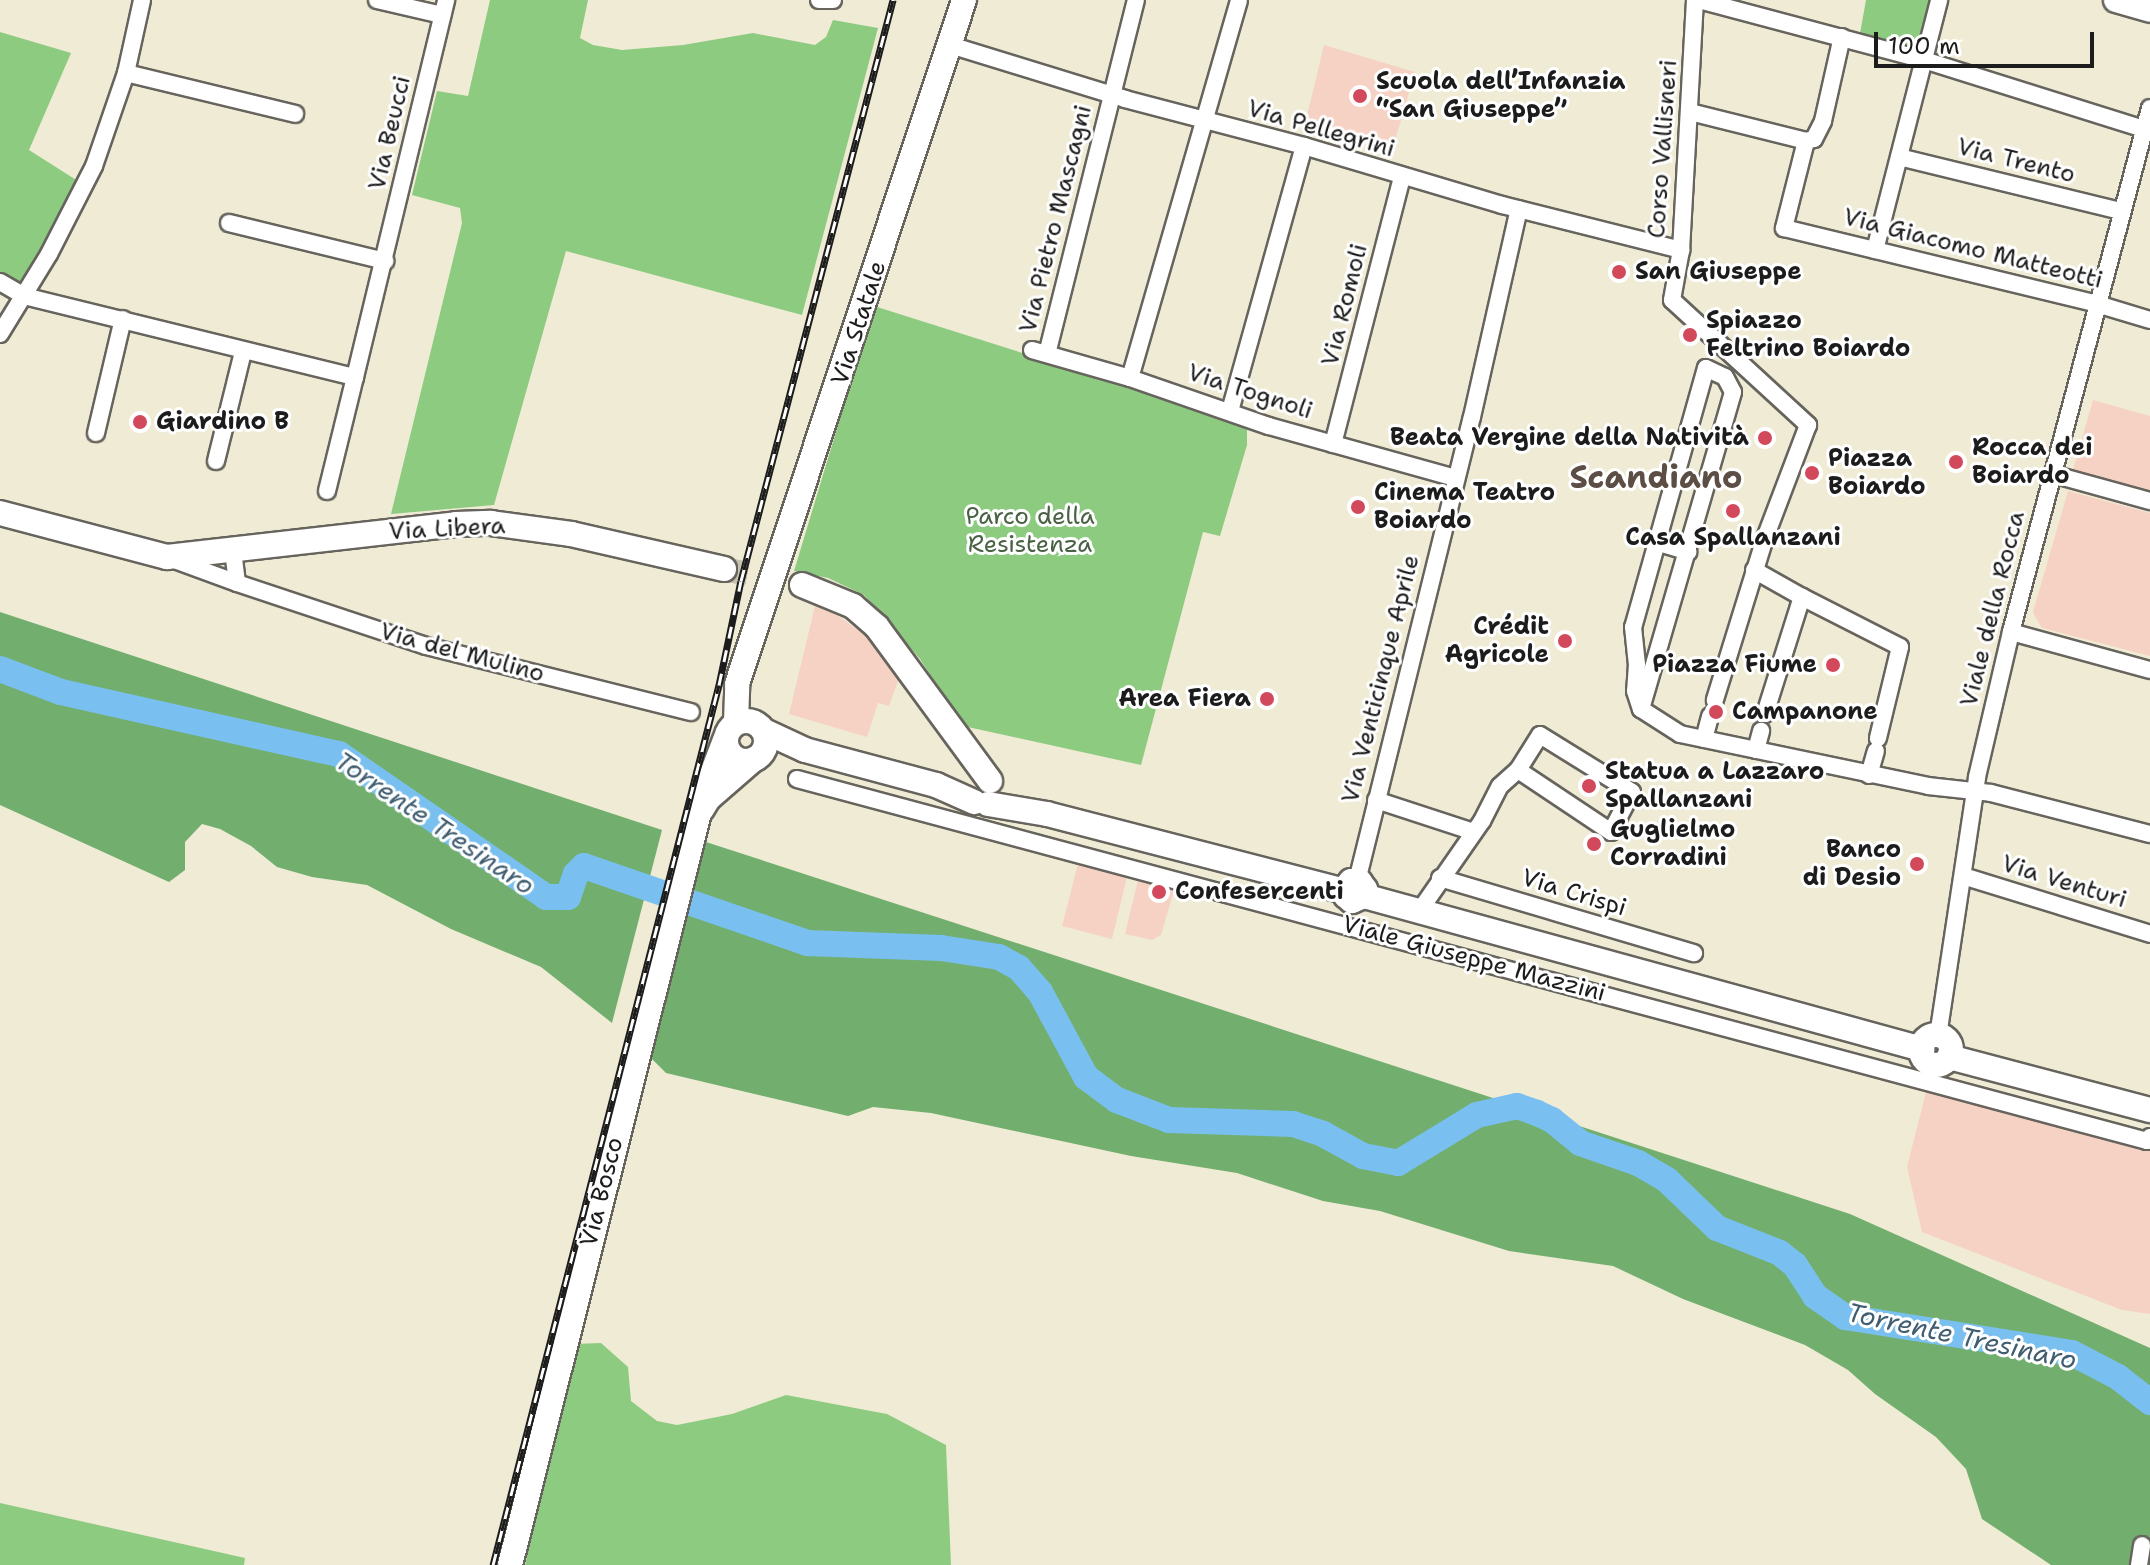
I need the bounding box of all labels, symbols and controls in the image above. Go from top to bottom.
scale bar [1878,16,2098,66]
text: 100 m [1888,30,1960,62]
street label: Corso Vallisneri [1642,59,1684,239]
place label: Scuola dell’Infanzia “San Giuseppe” [1376,68,1625,124]
street label: Via Beucci [363,73,417,193]
marker: Scuola dell’Infanzia “San Giuseppe” [1351,87,1369,105]
street label: Via Pellegrini [1244,94,1398,164]
street label: Via Pietro Mascagni [1014,102,1098,336]
street label: Via Trento [1954,132,2078,190]
street label: Via Giacomo Matteotti [1840,203,2106,295]
street label: Via Romoli [1316,241,1374,369]
street label: Via Statale [825,257,893,389]
place label: San Giuseppe [1635,258,1802,286]
marker: San Giuseppe [1610,263,1628,281]
place label: Spiazzo Feltrino Boiardo [1706,307,1910,363]
marker: Spiazzo Feltrino Boiardo [1681,326,1699,344]
street label: Via Tognoli [1184,358,1316,426]
place label: Giardino B [156,408,289,436]
marker: Giardino B [131,413,149,431]
place label: Beata Vergine della Natività [1390,424,1749,452]
marker: Beata Vergine della Natività [1756,429,1774,447]
place label: Rocca dei Boiardo [1972,434,2093,490]
place label: Piazza Boiardo [1828,445,1926,501]
marker: Rocca dei Boiardo [1947,453,1965,471]
district label: Scandiano [1569,458,1743,496]
marker: Piazza Boiardo [1803,464,1821,482]
place label: Cinema Teatro Boiardo [1374,479,1555,535]
marker: Cinema Teatro Boiardo [1349,498,1367,516]
marker: Casa Spallanzani [1724,502,1742,520]
park label: Parco della Resistenza [965,503,1095,559]
street label: Viale della Rocca [1955,508,2031,710]
street label: Via Libera [388,512,506,546]
place label: Casa Spallanzani [1625,524,1841,552]
street label: Via Venticinque Aprile [1336,552,1426,806]
place label: Crédit Agricole [1445,613,1549,669]
street label: Via del Mulino [377,617,547,689]
marker: Crédit Agricole [1556,632,1574,650]
place label: Piazza Fiume [1652,651,1817,679]
marker: Piazza Fiume [1824,656,1842,674]
place label: Area Fiera [1119,685,1251,713]
marker: Area Fiera [1258,690,1276,708]
place label: Campanone [1732,698,1878,726]
marker: Campanone [1707,703,1725,721]
water label: Torrente Tresinaro [329,745,541,901]
place label: Statua a Lazzaro Spallanzani [1605,758,1824,814]
marker: Statua a Lazzaro Spallanzani [1580,777,1598,795]
place label: Guglielmo Corradini [1610,816,1735,872]
marker: Guglielmo Corradini [1585,835,1603,853]
place label: Banco di Desio [1803,836,1901,892]
street label: Via Venturi [1998,849,2130,915]
marker: Banco di Desio [1908,855,1926,873]
street label: Via Crispi [1518,863,1630,923]
place label: Confesercenti [1175,878,1344,906]
marker: Confesercenti [1150,883,1168,901]
street label: Viale Giuseppe Mazzini [1339,910,1609,1008]
street label: Via Bosco [575,1134,629,1250]
water label: Torrente Tresinaro [1845,1296,2079,1376]

